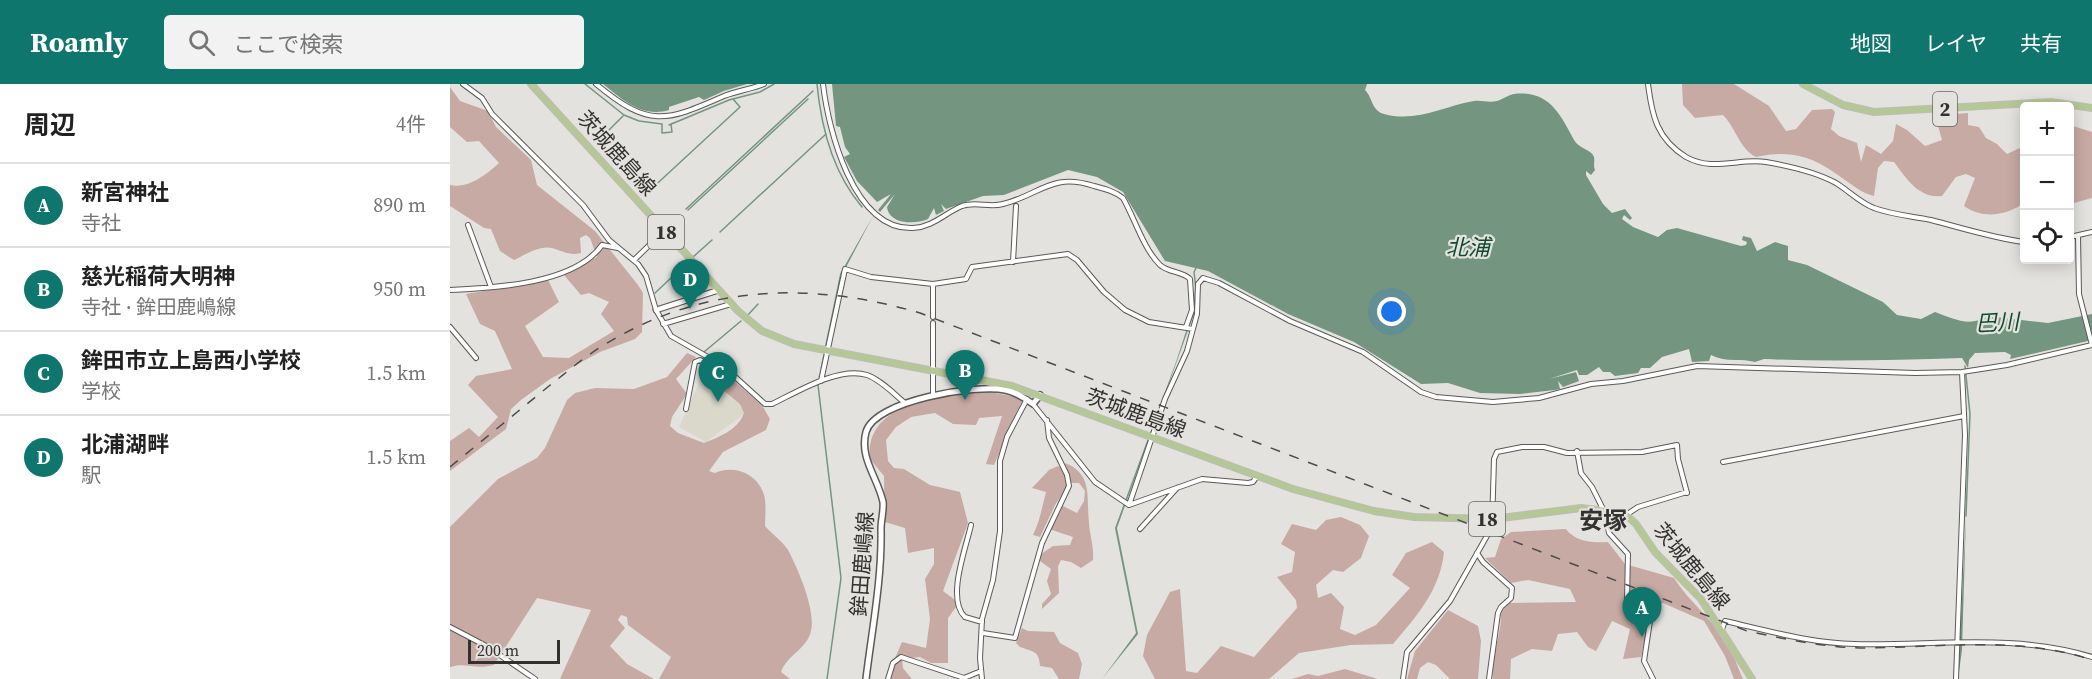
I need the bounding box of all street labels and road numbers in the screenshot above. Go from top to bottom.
road number: 2 [1933,92,1957,126]
street label: 茨城鹿島線 [571,104,663,202]
road number: 18 [648,215,684,249]
street label: 茨城鹿島線 [1082,381,1190,445]
road number: 18 [1469,502,1505,536]
street label: 鉾田鹿嶋線 [844,511,880,617]
street label: 茨城鹿島線 [1647,516,1737,616]

